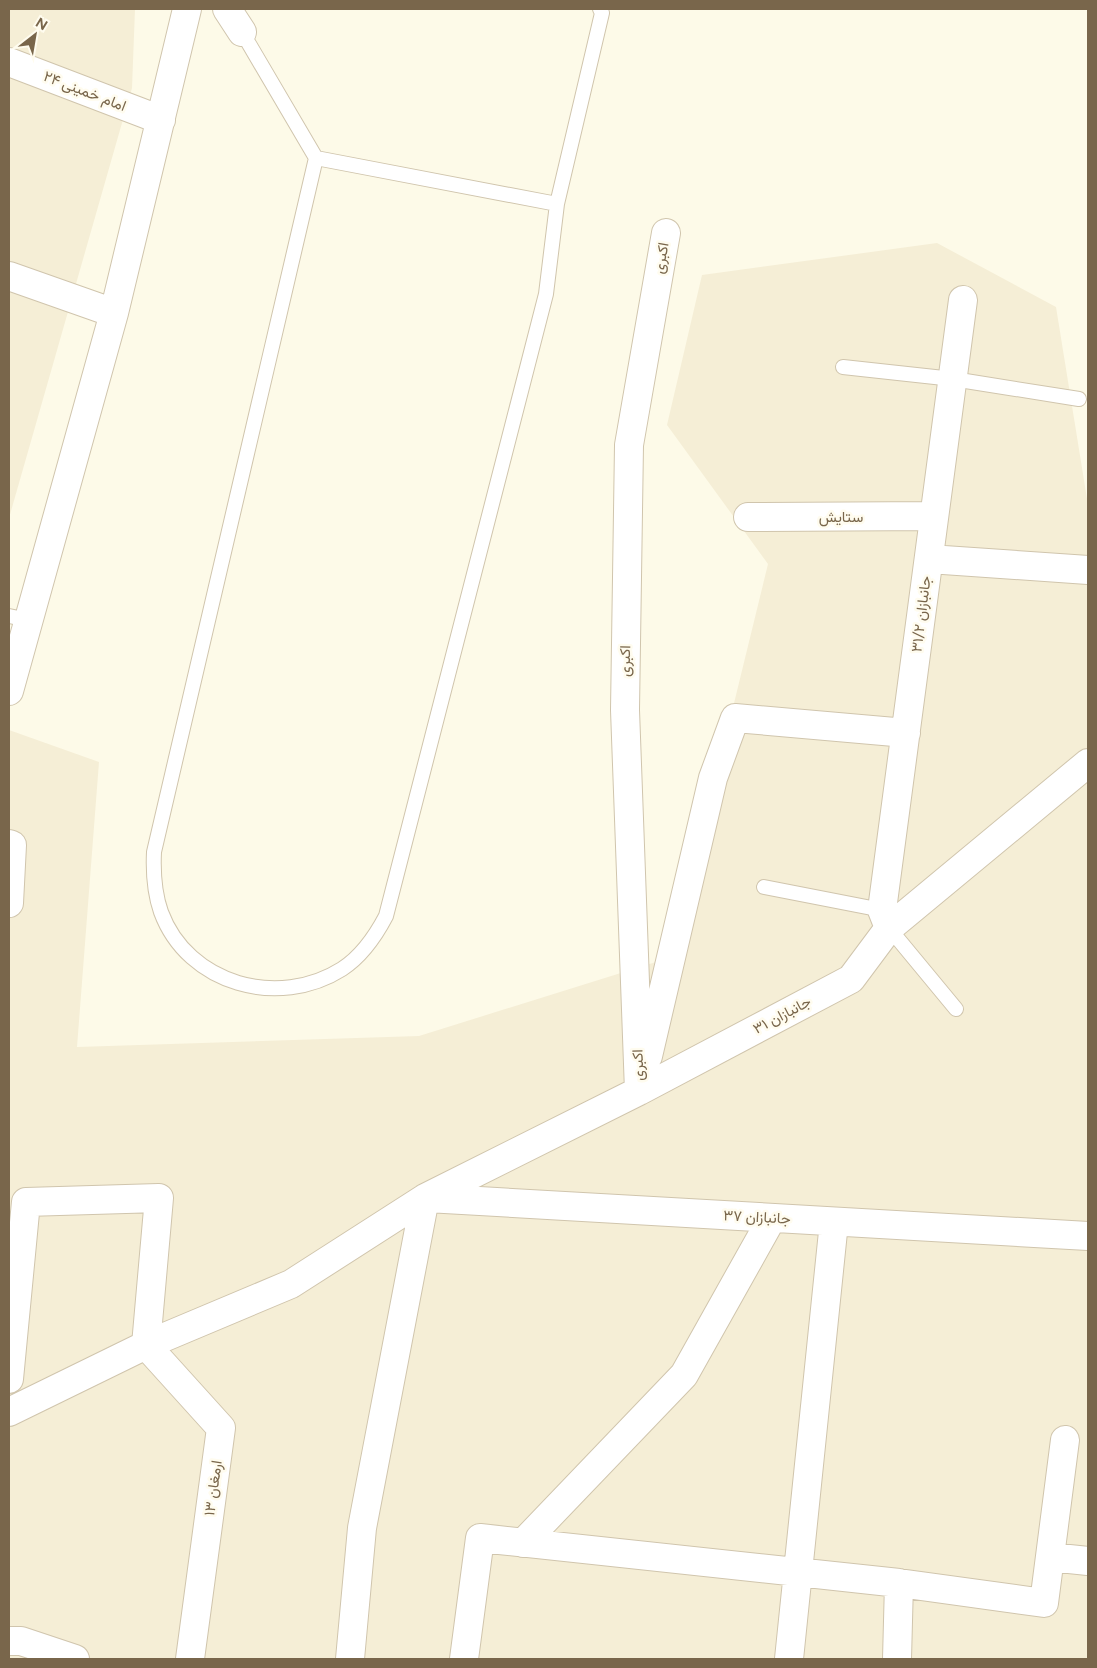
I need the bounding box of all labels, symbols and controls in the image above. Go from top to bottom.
north arrow [10,10,60,60]
text: N [32,14,50,34]
street label: امام خمینی ۲۴ [41,67,129,116]
street label: اکبری [649,241,674,275]
street label: ستایش [819,508,864,527]
street label: جانبازان ۳۱/۲ [907,575,935,653]
street label: اکبری [616,645,635,677]
street label: جانبازان ۳۱ [750,992,814,1038]
street label: اکبری [628,1049,649,1081]
street label: جانبازان ۳۷ [723,1206,791,1228]
street label: ارمغان ۱۳ [200,1459,226,1517]

